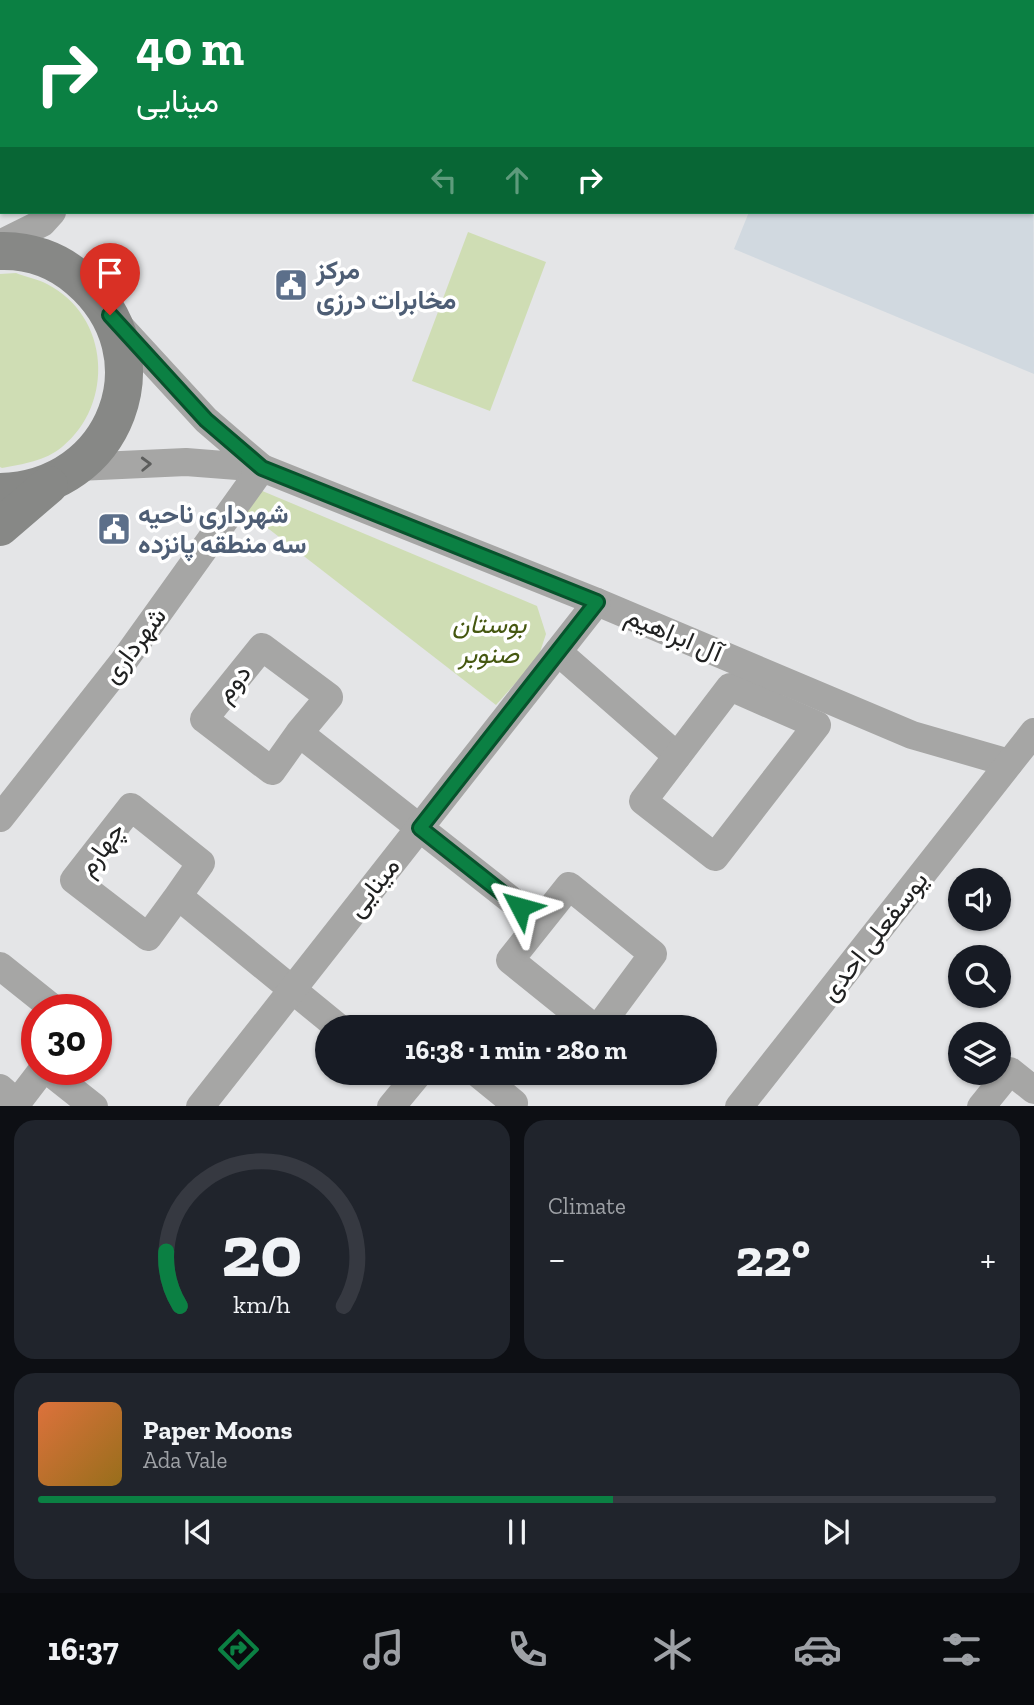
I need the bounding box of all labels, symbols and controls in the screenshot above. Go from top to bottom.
text: 40 m [136,19,244,78]
icon: right [21,28,112,119]
text: مینایی [136,82,219,120]
icon: left [425,161,463,199]
icon: ahead [498,161,536,199]
icon: right [571,161,609,199]
pin [80,243,140,315]
icon: arrive [91,254,129,292]
place label: مرکز مخابرات درزی [315,254,456,316]
public building icon: مرکز مخابرات درزی [272,266,310,304]
one-way arrow [141,457,152,472]
place label: شهرداری ناحیه سه منطقه پانزده [138,498,307,562]
public building icon: شهرداری ناحیه سه منطقه پانزده [95,510,133,548]
street label: آل ابراهیم [620,599,729,670]
street label: شهرداری [95,601,173,689]
park label: بوستان صنوبر [452,608,527,670]
street label: دوم [208,658,259,709]
street label: چهارم [71,816,133,884]
street label: مینایی [340,851,406,923]
street label: یوسفعلی احدی [813,865,935,1007]
map controls [948,868,1011,1085]
button: sound [948,868,1011,931]
position arrow [483,870,557,944]
button: search [948,945,1011,1008]
speed limit sign: 30 [21,994,112,1085]
button: layers [948,1022,1011,1085]
text: 16:38 · 1 min · 280 m [405,1034,627,1066]
text: Climate [548,1192,626,1220]
text: 20 [221,1207,303,1295]
text: 22° [736,1227,810,1289]
text: − [548,1236,566,1282]
text: + [980,1236,996,1282]
text: km/h [233,1288,291,1318]
text: Paper Moons [143,1414,292,1446]
text: Ada Vale [143,1446,227,1474]
icon: previous [179,1513,217,1551]
icon: pause [498,1513,536,1551]
icon: next [817,1513,855,1551]
icon: directions [214,1625,263,1674]
icon: music [359,1625,408,1674]
icon: phone [503,1625,552,1674]
icon: climate [648,1625,697,1674]
icon: car [793,1625,842,1674]
icon: filters [937,1625,986,1674]
text: 16:37 [48,1630,119,1668]

